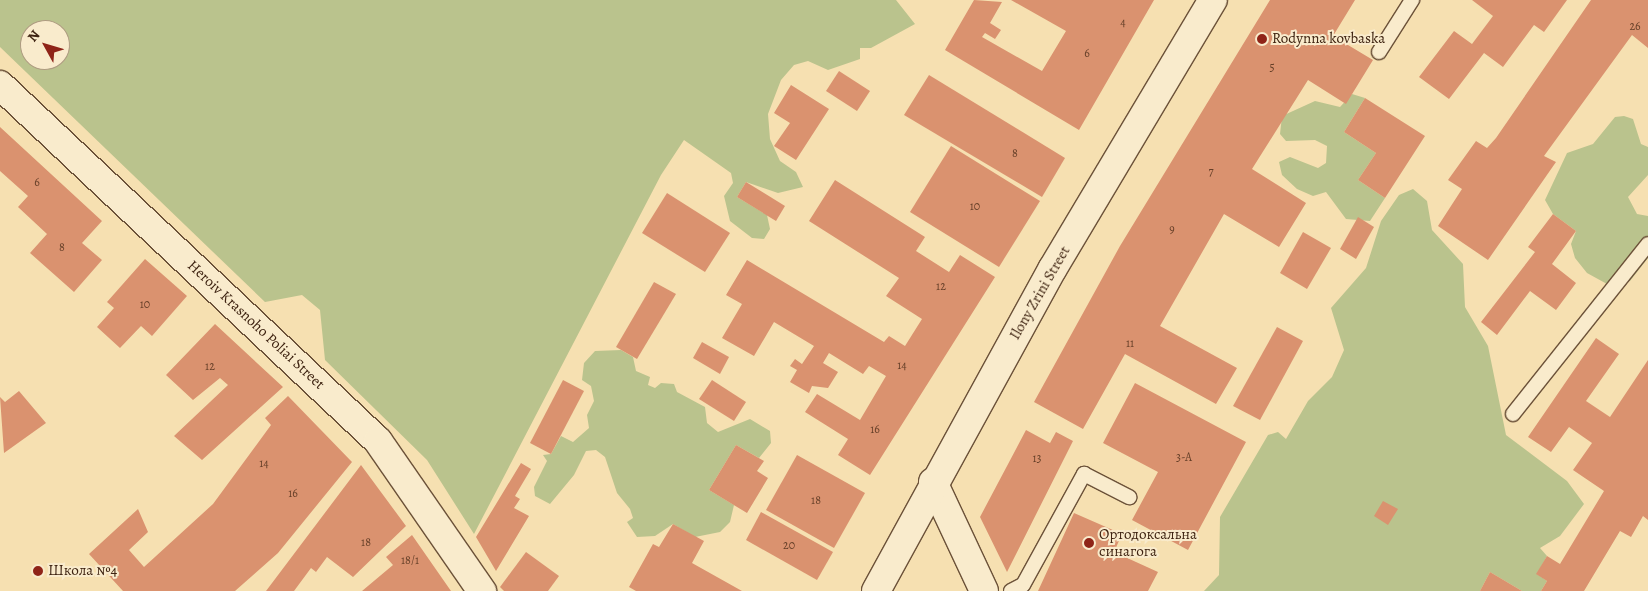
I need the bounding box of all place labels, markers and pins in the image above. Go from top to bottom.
place label: Rodynna kovbaska [1272,30,1385,48]
marker: Rodynna kovbaska [1256,33,1268,45]
place label: Ортодоксальна синагога [1099,525,1197,560]
marker: Ортодоксальна синагога [1083,537,1095,549]
place label: Школа №4 [48,562,117,580]
marker: Школа №4 [32,565,44,577]

